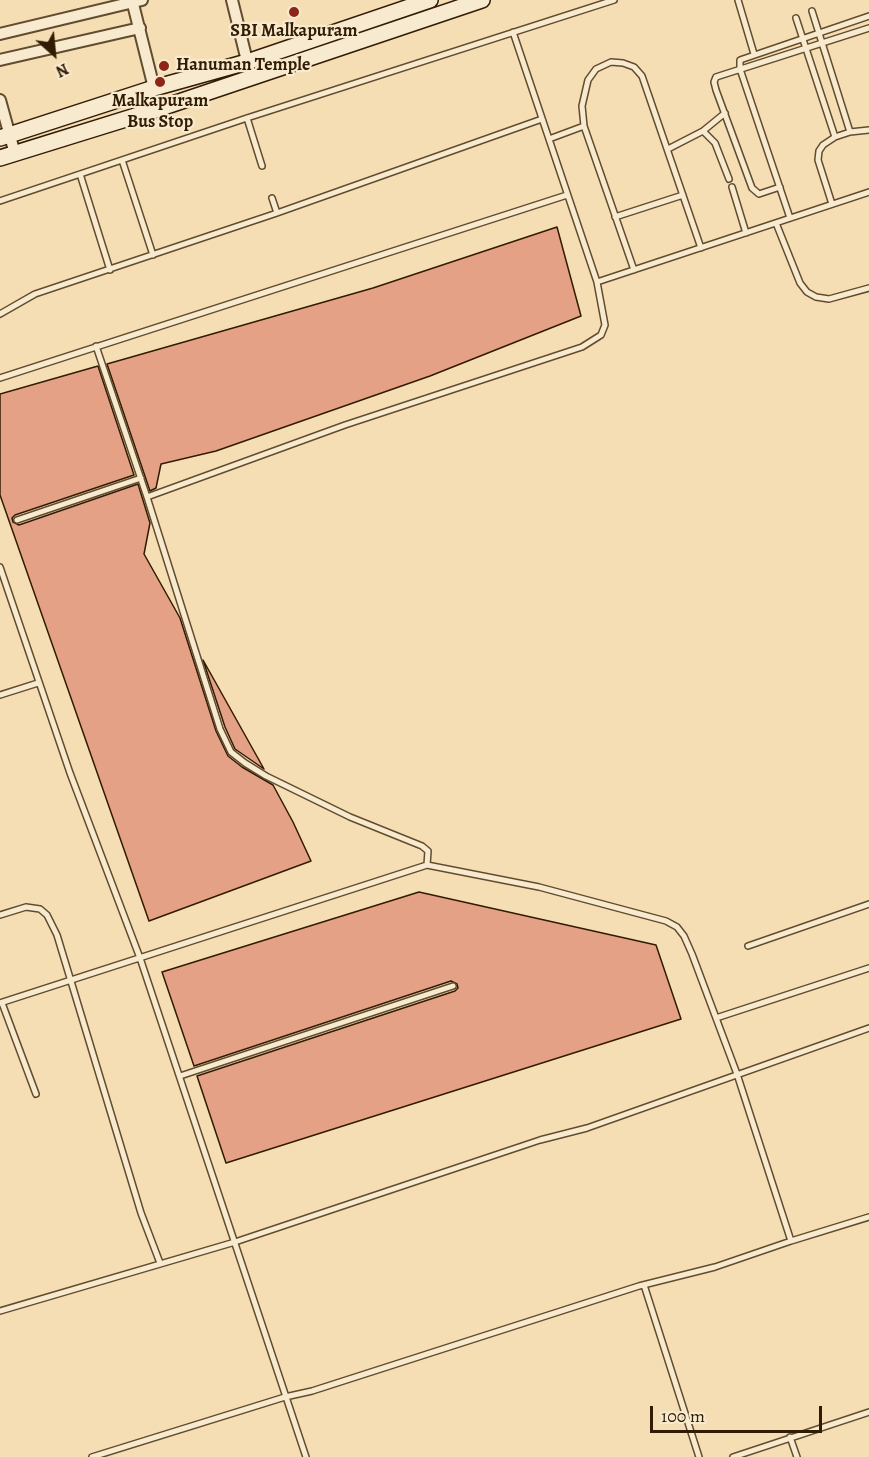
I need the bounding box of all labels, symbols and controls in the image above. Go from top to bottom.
marker: SBI Malkapuram [287,5,301,19]
place label: SBI Malkapuram [230,21,358,43]
north arrow [24,24,84,84]
place label: Hanuman Temple [176,55,310,77]
text: N [52,58,72,82]
marker: Hanuman Temple [157,59,171,73]
marker: Malkapuram Bus Stop [153,75,167,89]
place label: Malkapuram Bus Stop [112,91,208,134]
scale bar [653,1394,826,1432]
text: 100 m [661,1404,705,1428]

